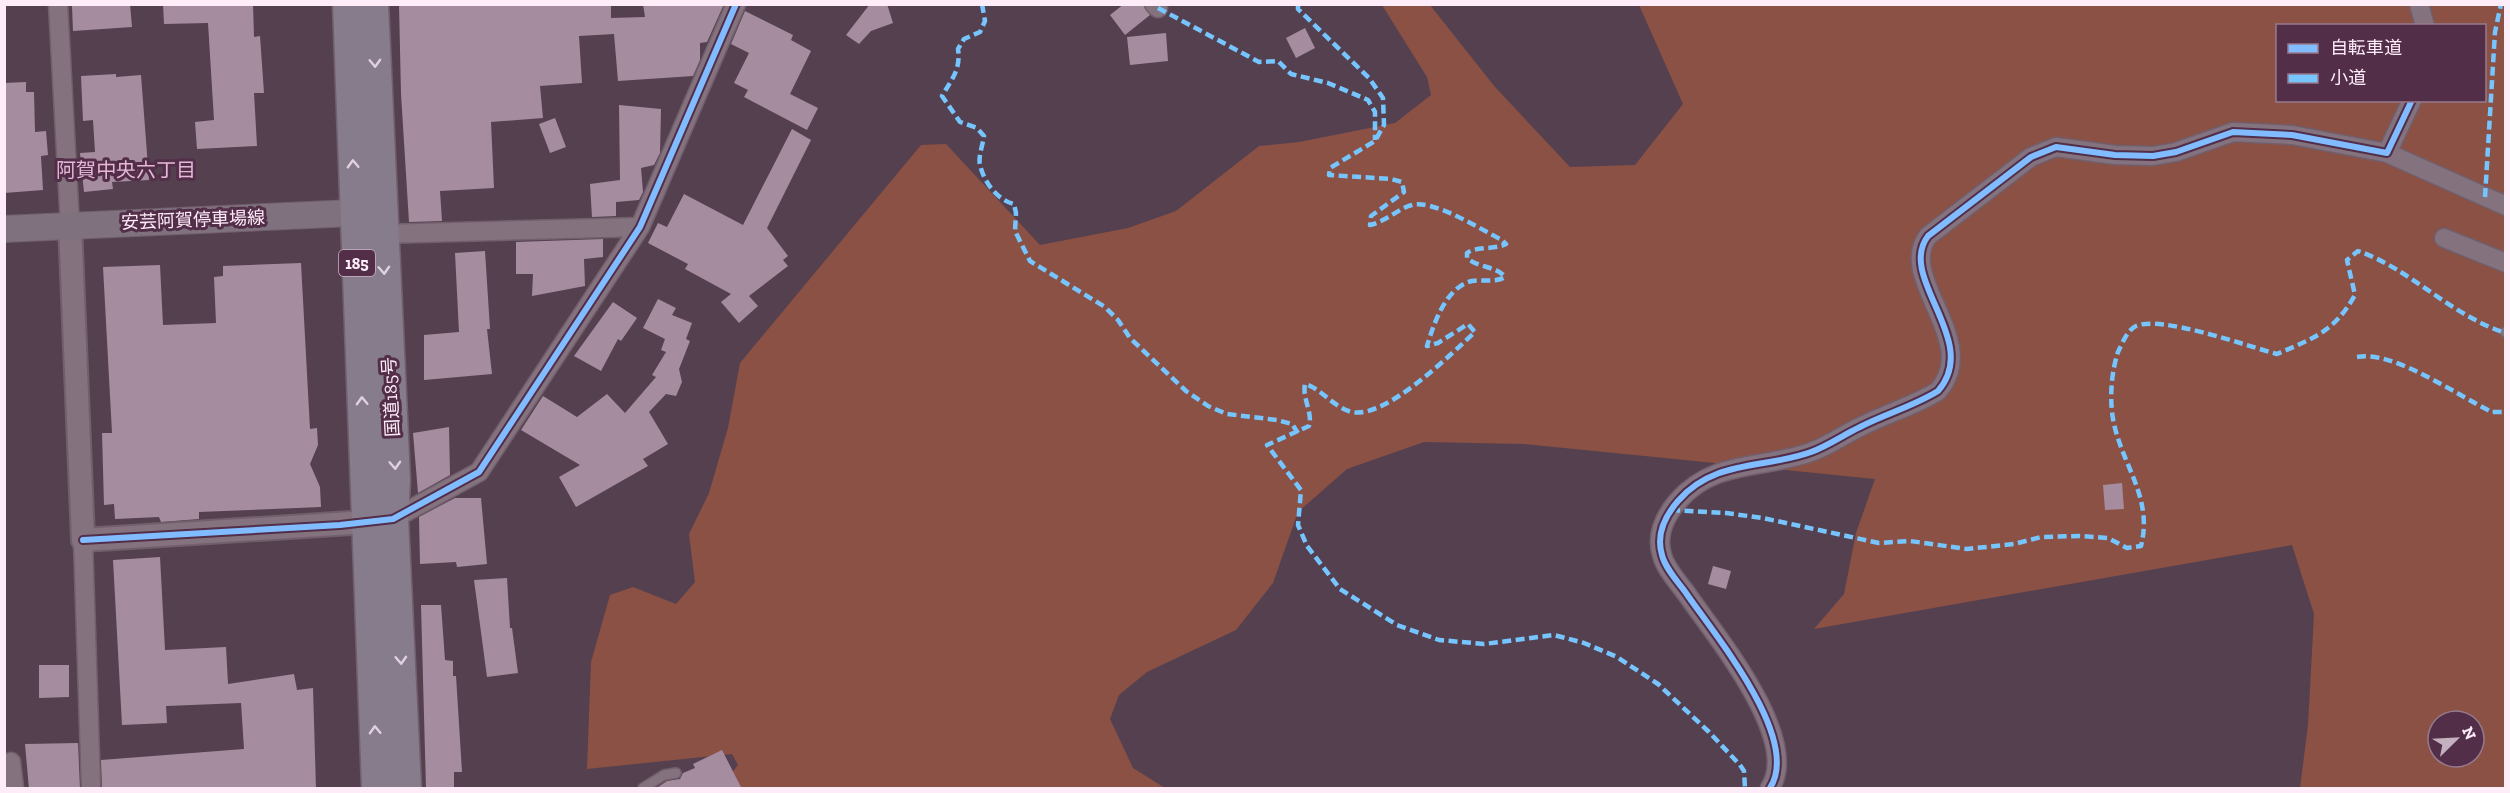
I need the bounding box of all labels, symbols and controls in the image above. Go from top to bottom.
legend [2276,24,2486,102]
text: 自転車道 [2330,37,2402,59]
one-way arrow [369,58,382,67]
text: 小道 [2330,67,2366,89]
district label: 阿賀中央六丁目 [56,158,196,182]
one-way arrow [347,160,360,169]
street label: 安芸阿賀停車場線 [121,206,265,234]
road number: 185 [339,250,375,276]
one-way arrow [378,266,391,275]
street label: 国道185号 [378,357,404,437]
one-way arrow [356,397,369,406]
one-way arrow [388,460,401,469]
one-way arrow [395,655,408,664]
north arrow [2426,709,2486,769]
text: N [2458,724,2480,743]
one-way arrow [369,726,381,735]

